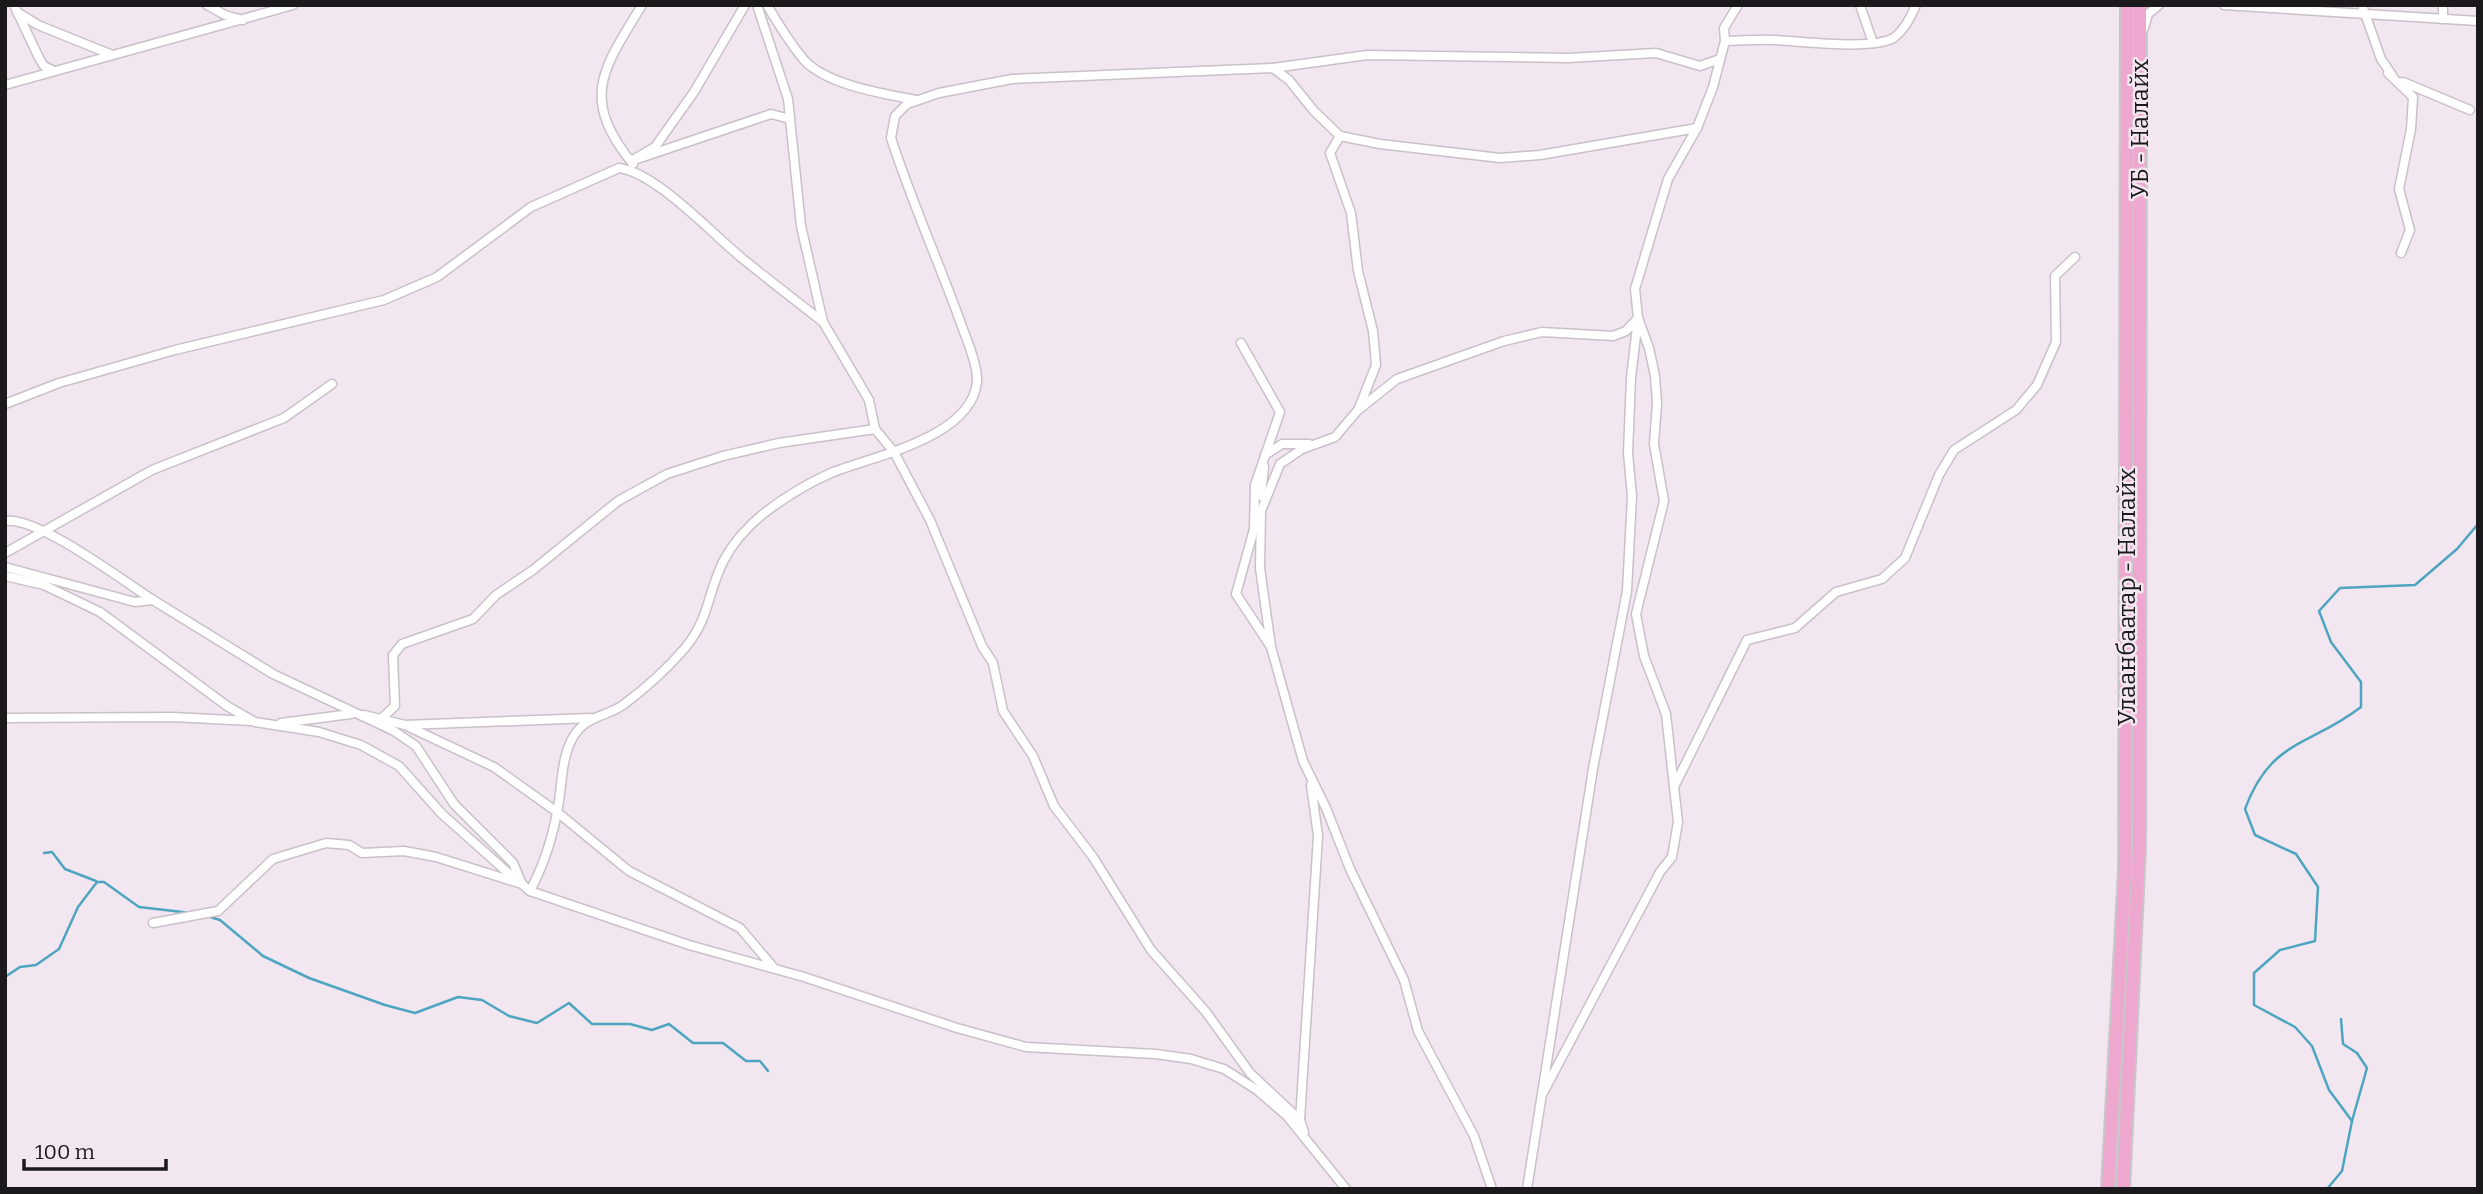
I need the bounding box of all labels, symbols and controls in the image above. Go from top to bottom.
street label: УБ - Налайх [2126,59,2154,199]
street label: Улаанбаатар - Налайх [2113,468,2141,726]
scale bar [24,1128,166,1172]
text: 100 m [35,1139,95,1165]

